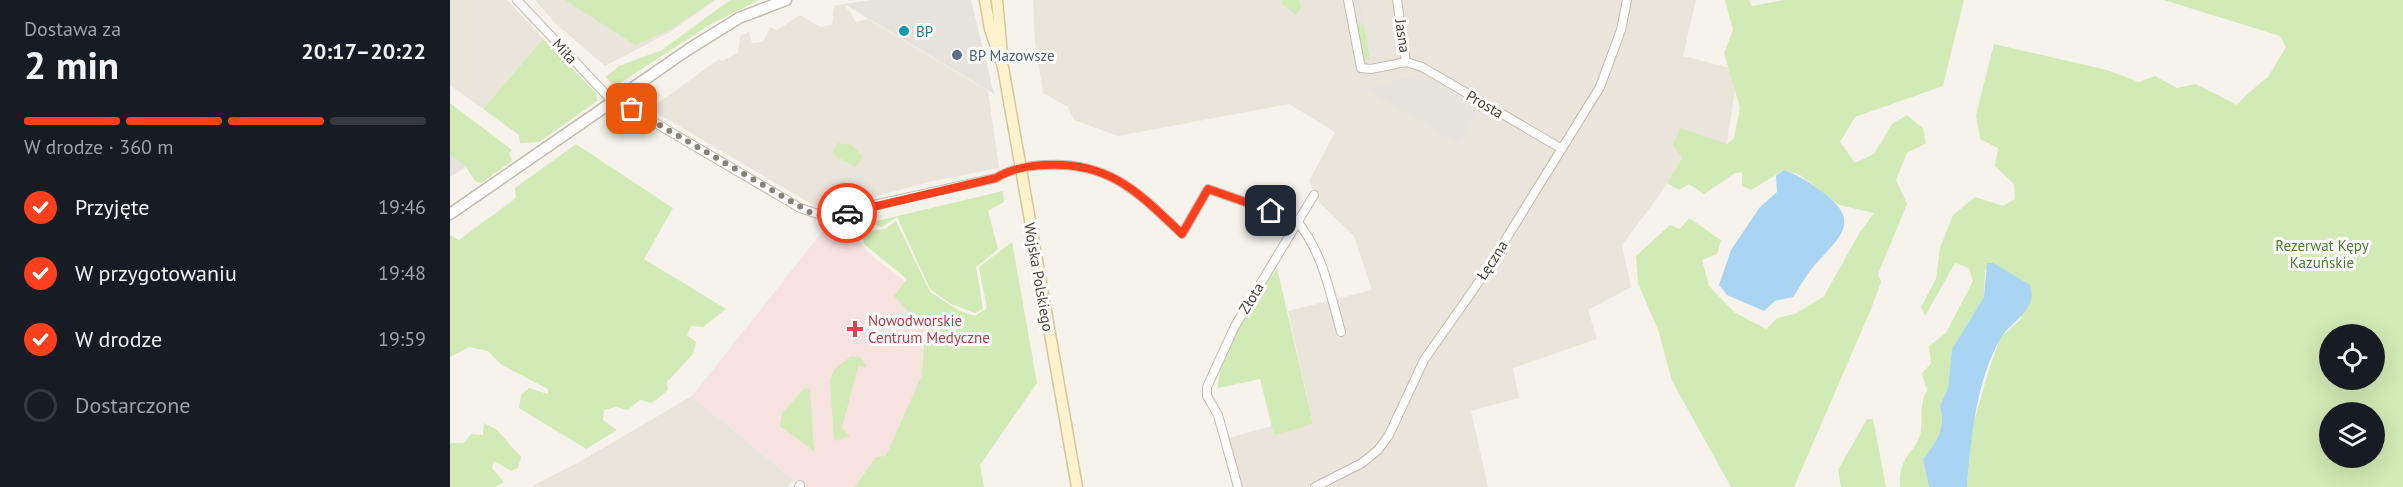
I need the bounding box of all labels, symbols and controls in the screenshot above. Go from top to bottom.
text: Dostawa za [24,16,121,42]
street label: Jasna [1391,17,1415,54]
place label: BP [916,22,933,41]
marker: BP [897,24,911,38]
street label: Miła [549,34,581,68]
text: 20:17–20:22 [301,37,426,65]
text: 2 min [24,39,119,90]
place label: BP Mazowsze [969,46,1055,65]
marker: BP Mazowsze [950,48,964,62]
pin [606,83,657,134]
street label: Prosta [1463,86,1507,122]
icon: bag [615,92,648,125]
text: W drodze · 360 m [24,134,174,160]
courier [817,183,877,243]
pin [1245,185,1296,236]
icon: check [24,191,57,224]
text: Przyjęte [75,193,149,221]
text: 19:46 [378,194,426,220]
icon: home [1254,194,1287,227]
icon: car [831,197,864,230]
street label: Wojska Polskiego [1020,221,1058,333]
park label: Rezerwat Kępy Kazuńskie [2275,236,2369,272]
street label: Łęczna [1472,237,1512,283]
icon: check [24,257,57,290]
text: W przygotowaniu [75,259,237,287]
text: 19:48 [378,260,426,286]
street label: Złota [1234,279,1268,317]
place label: Nowodworskie Centrum Medyczne [868,311,990,347]
marker: Nowodworskie Centrum Medyczne [846,320,864,338]
icon: check [24,323,57,356]
map controls [2319,324,2385,468]
button: locate [2319,324,2385,390]
text: W drodze [75,325,162,353]
text: 19:59 [378,326,426,352]
text: Dostarczone [75,391,190,419]
button: layers [2319,402,2385,468]

